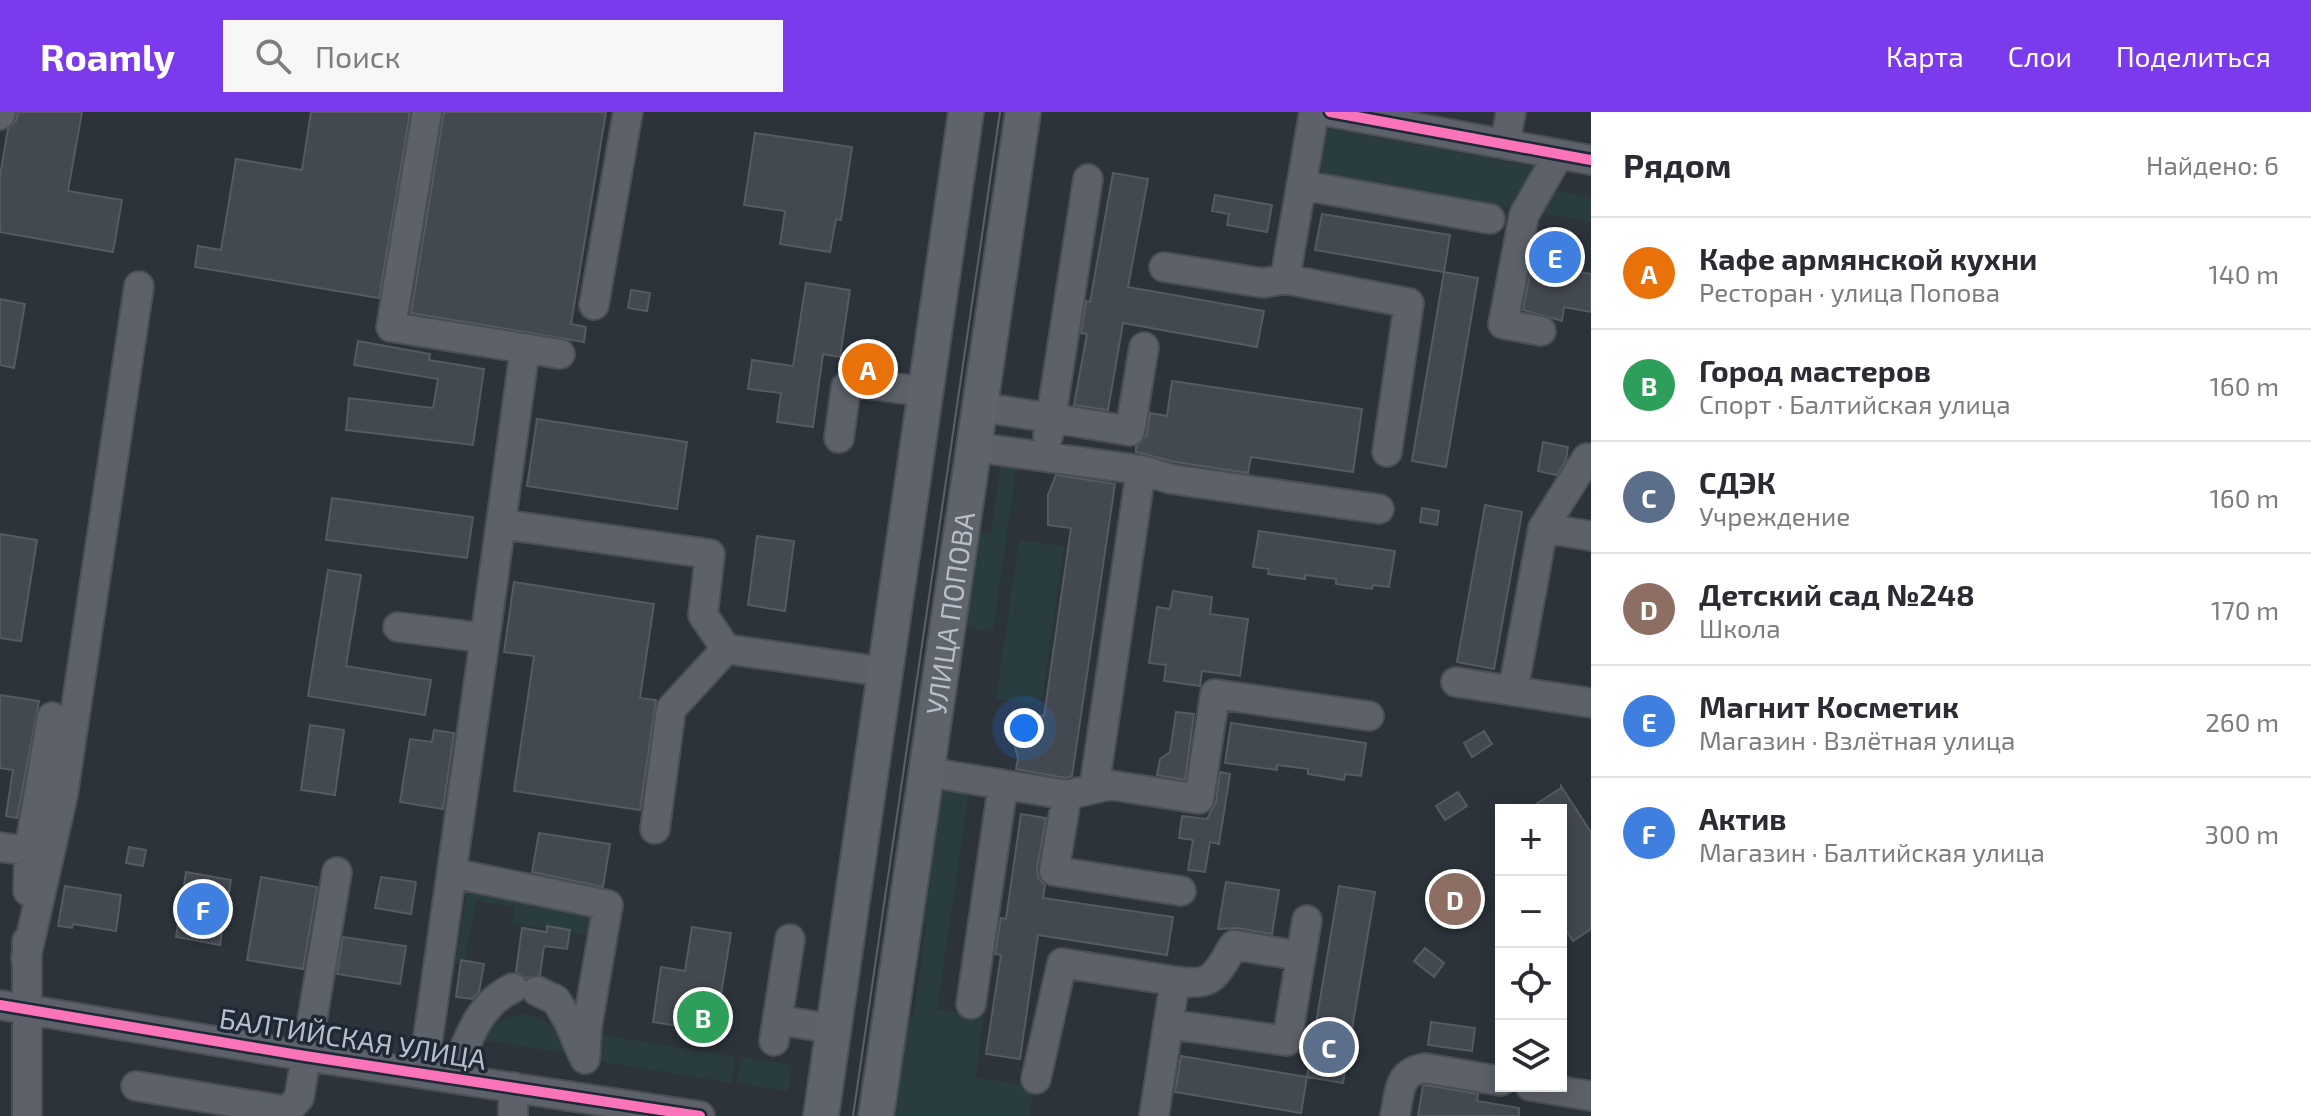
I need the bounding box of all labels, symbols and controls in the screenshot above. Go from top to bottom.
search box [223,20,783,92]
text: Roamly [40,33,175,79]
icon: search [251,34,295,78]
text: Поиск [315,38,401,74]
text: Карта [1886,39,1964,73]
text: Слои [2008,39,2072,73]
text: Поделиться [2116,39,2271,73]
text: Рядом [1623,144,1731,185]
text: Найдено: 6 [2146,149,2279,180]
pin: E [1529,227,1581,287]
text: Кафе армянской кухни [1699,240,2037,276]
text: A [1641,258,1657,289]
text: 140 m [2208,258,2279,289]
text: Ресторан · улица Попова [1699,276,2000,307]
pin: A [842,339,894,399]
text: Город мастеров [1699,352,1931,388]
text: B [1641,370,1657,401]
text: 160 m [2210,370,2279,401]
text: Спорт · Балтийская улица [1699,388,2011,419]
text: СДЭК [1699,464,1776,500]
text: C [1641,482,1657,513]
text: 160 m [2210,482,2279,513]
text: Учреждение [1699,500,1850,531]
street label: УЛИЦА ПОПОВА [918,509,981,717]
text: Детский сад №248 [1699,576,1975,612]
text: D [1640,594,1658,625]
text: 170 m [2211,594,2279,625]
text: Школа [1699,612,1781,643]
text: Магнит Косметик [1699,688,1959,724]
text: E [1641,706,1657,737]
text: 260 m [2205,706,2279,737]
your location [1004,708,1044,748]
text: Магазин · Взлётная улица [1699,724,2015,755]
text: Актив [1699,800,1786,836]
map controls [1495,804,1567,1092]
button: + [1495,804,1567,876]
text: F [1642,818,1656,849]
text: 300 m [2205,818,2279,849]
text: Магазин · Балтийская улица [1699,836,2045,867]
pin: D [1429,869,1481,929]
button: − [1495,876,1567,948]
pin: F [177,879,229,939]
button: locate [1495,948,1567,1020]
pin: B [677,987,729,1047]
street label: БАЛТИЙСКАЯ УЛИЦА [217,1000,489,1076]
pin: C [1303,1017,1355,1077]
button: layers [1495,1020,1567,1092]

